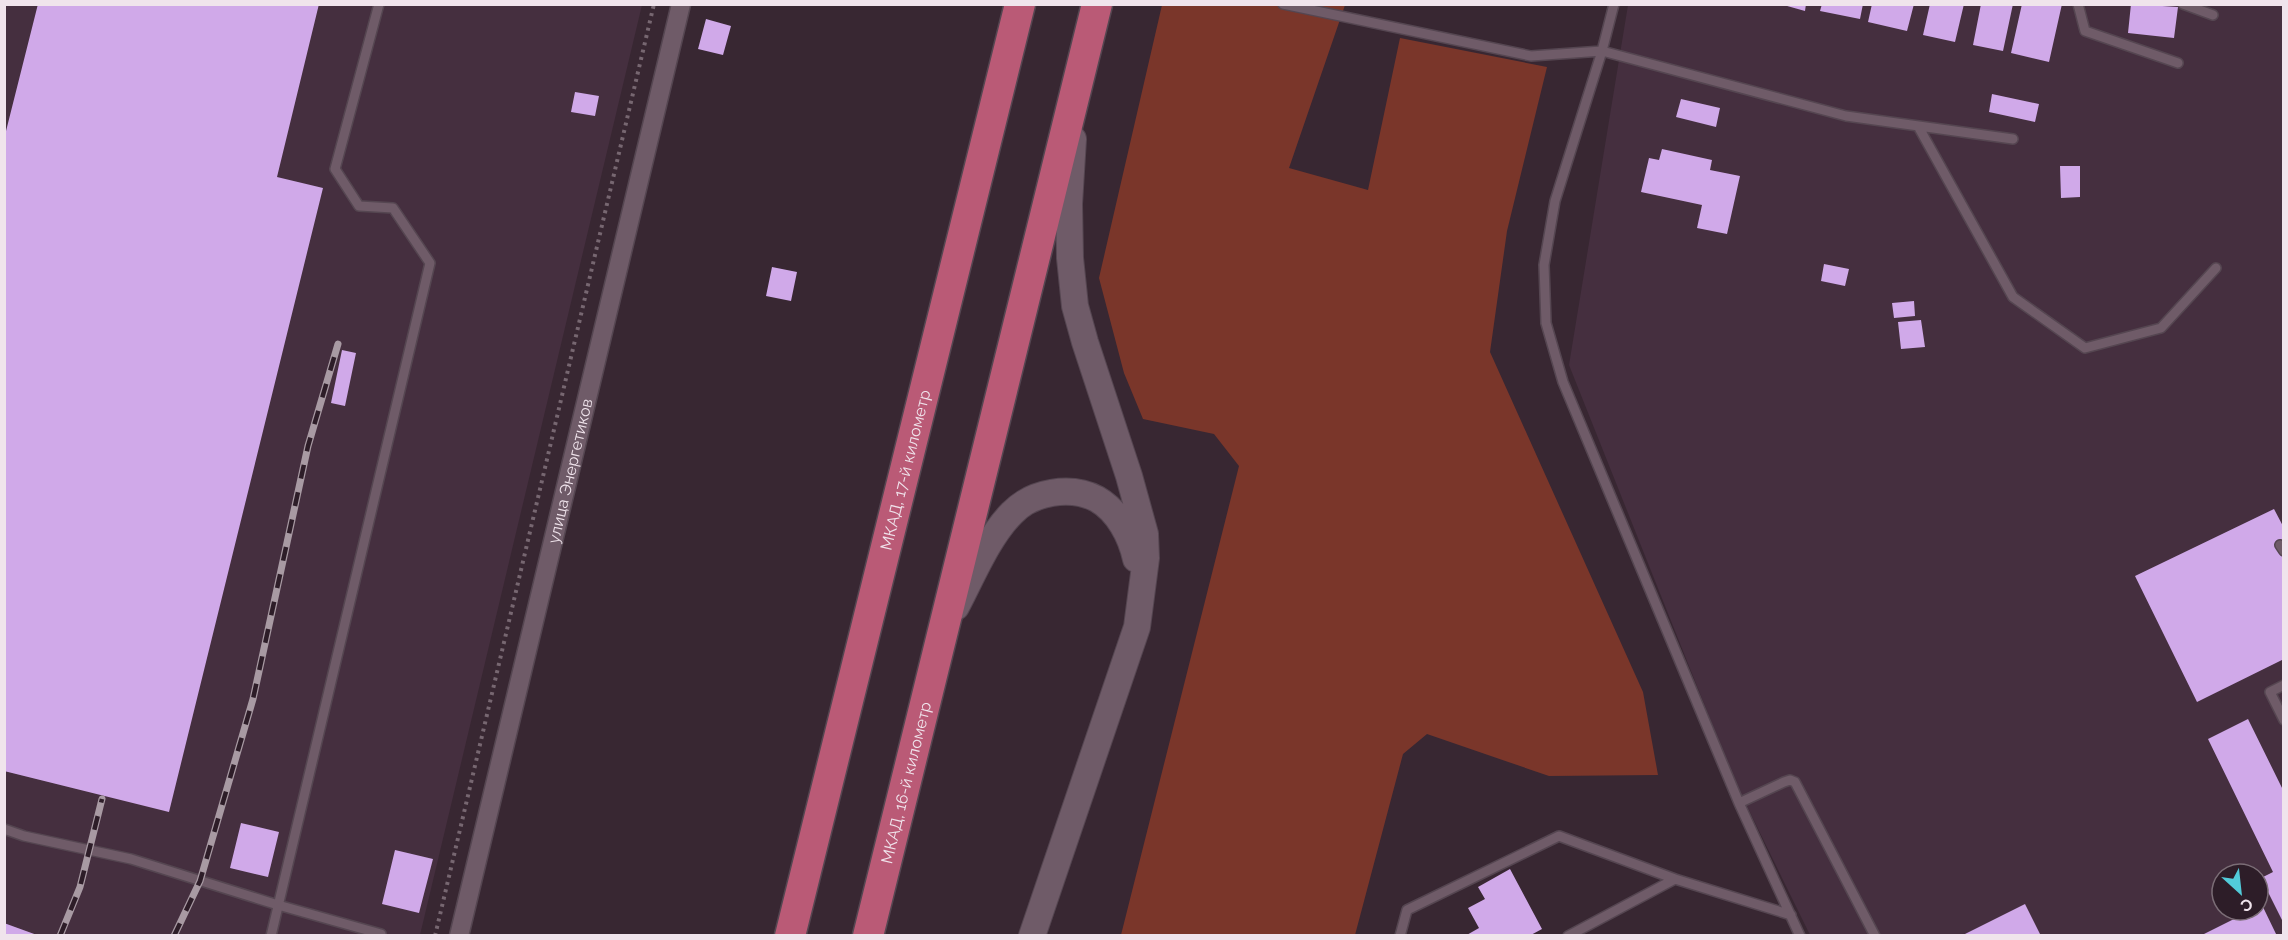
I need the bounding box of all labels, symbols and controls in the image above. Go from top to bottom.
street label: МКАД, 17-й километр [877,388,934,552]
street label: улица Энергетиков [544,397,597,546]
street label: МКАД, 16-й километр [877,700,935,866]
north arrow [2210,862,2270,922]
text: С [2237,894,2256,916]

